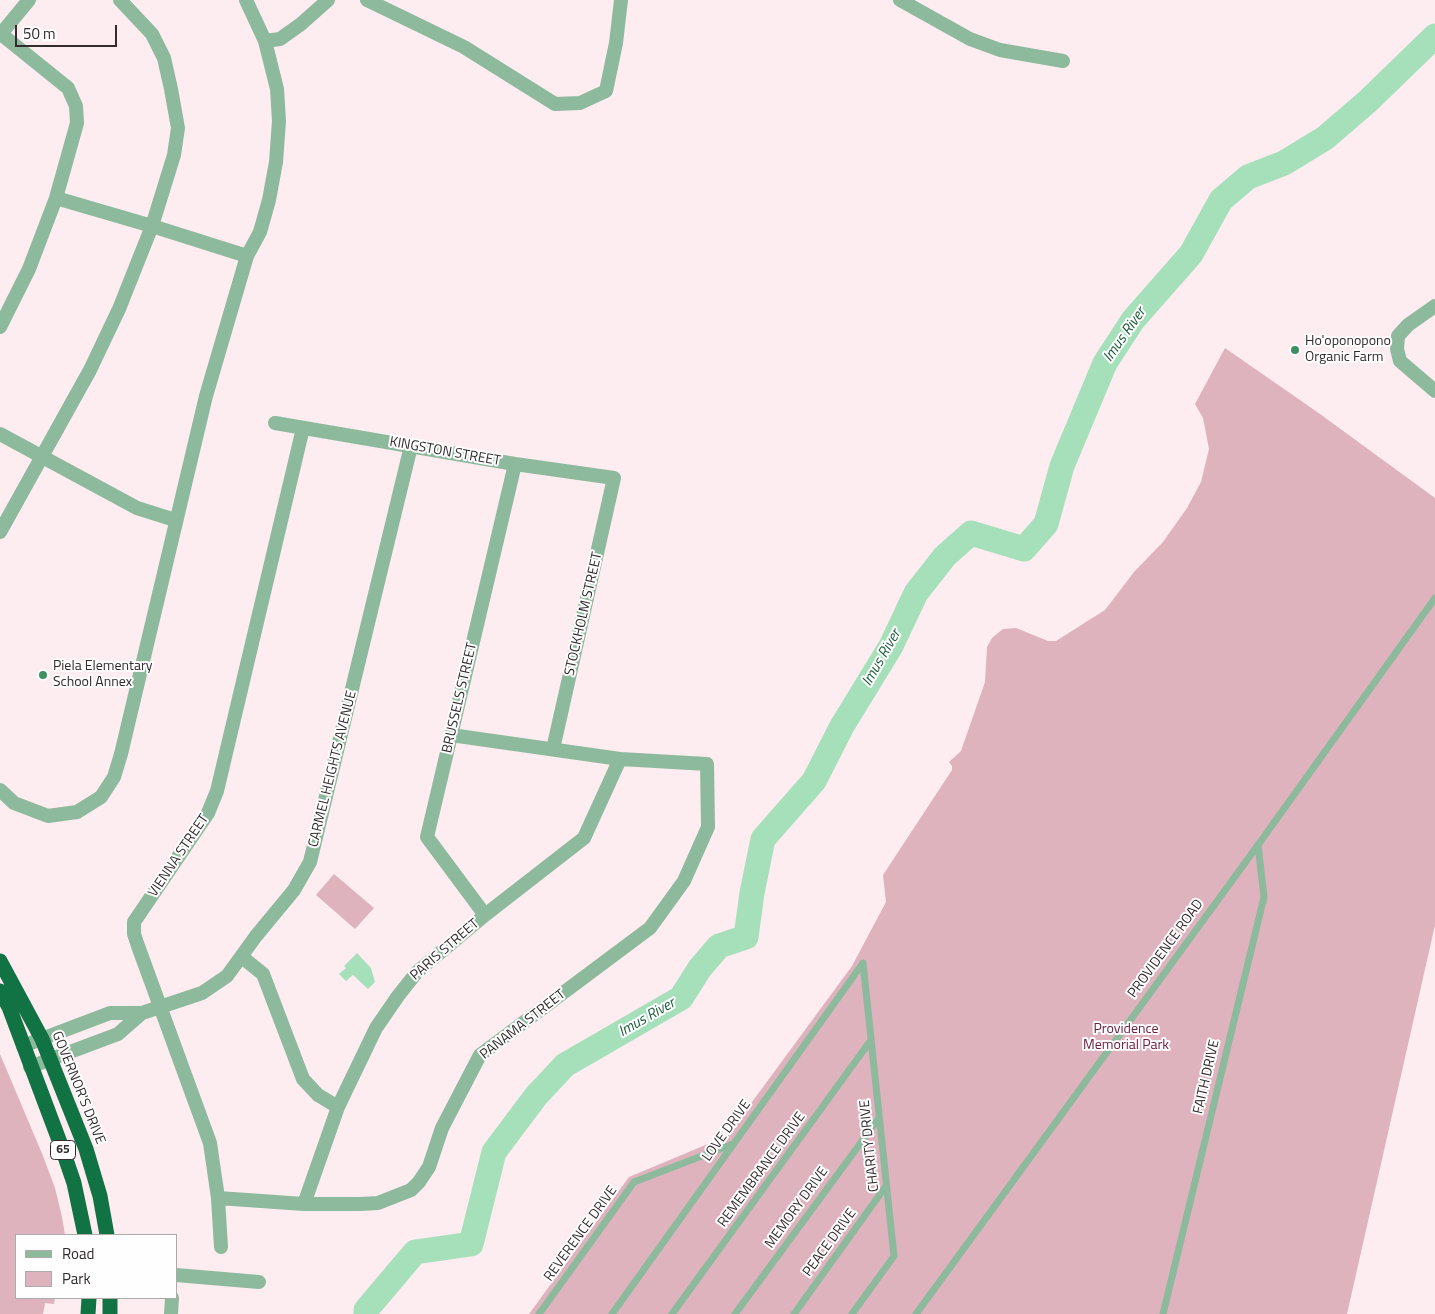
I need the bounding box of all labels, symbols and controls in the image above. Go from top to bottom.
scale bar [18,15,120,47]
text: 50 m [23,22,56,45]
water label: Imus River [1100,304,1150,366]
place label: Ho'oponopono Organic Farm [1305,334,1391,367]
marker: Ho'oponopono Organic Farm [1289,344,1301,356]
street label: KINGSTON STREET [388,434,502,470]
street label: STOCKHOLM STREET [562,551,606,677]
water label: Imus River [859,627,905,689]
street label: BRUSSELS STREET [439,641,481,755]
place label: Piela Elementary School Annex [53,659,153,692]
marker: Piela Elementary School Annex [37,669,49,681]
street label: CARMEL HEIGHTS AVENUE [305,689,361,849]
street label: VIENNA STREET [145,811,213,901]
street label: PROVIDENCE ROAD [1125,897,1207,1001]
street label: PARIS STREET [407,916,483,984]
street label: PANAMA STREET [477,986,569,1064]
water label: Imus River [616,995,678,1041]
park label: Providence Memorial Park [1083,1022,1169,1054]
street label: GOVERNOR'S DRIVE [48,1029,108,1147]
street label: FAITH DRIVE [1190,1038,1224,1116]
street label: LOVE DRIVE [699,1097,755,1165]
street label: CHARITY DRIVE [857,1099,883,1193]
street label: REMEMBRANCE DRIVE [715,1109,809,1231]
road number: 65 [50,1140,76,1160]
street label: MEMORY DRIVE [762,1164,832,1252]
street label: REVERENCE DRIVE [541,1183,621,1285]
street label: PEACE DRIVE [800,1206,860,1280]
legend [15,1234,178,1299]
text: Road [62,1242,94,1265]
text: Park [62,1267,91,1290]

